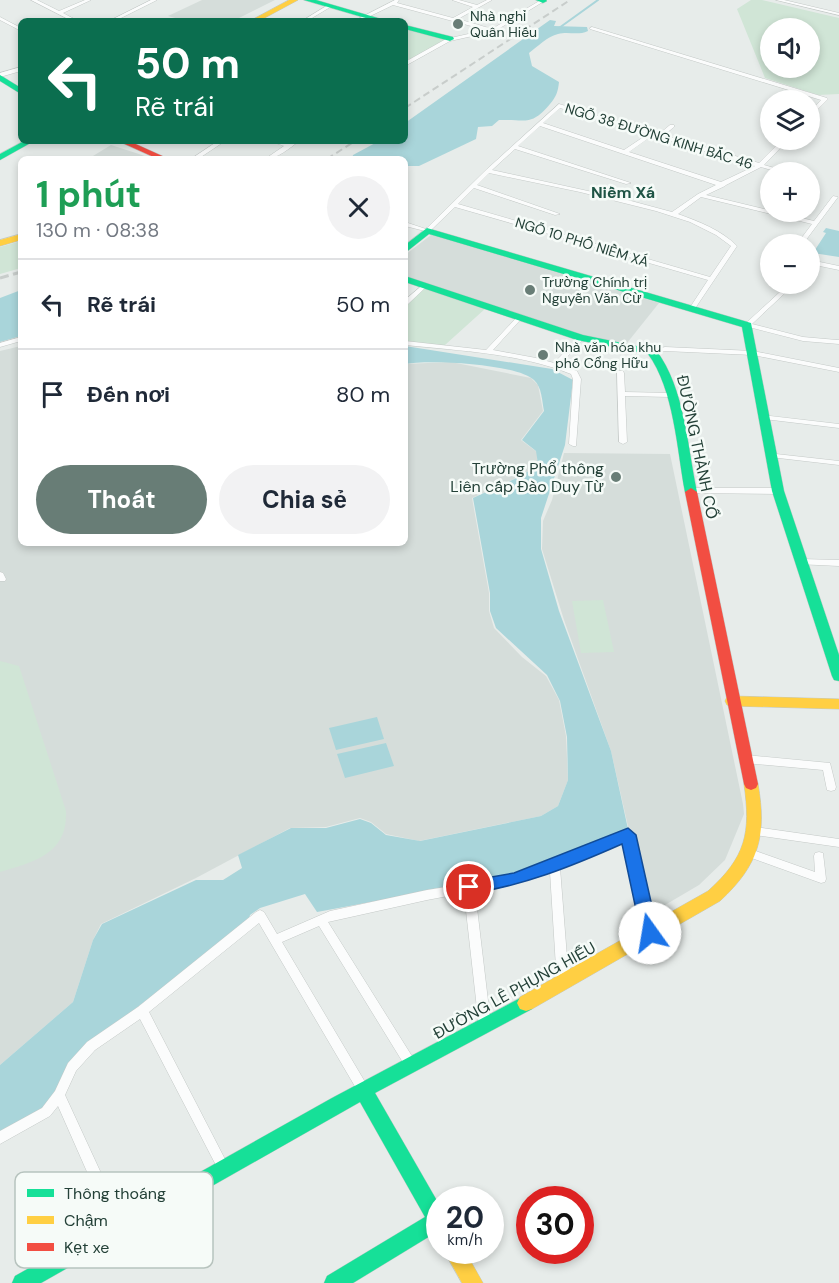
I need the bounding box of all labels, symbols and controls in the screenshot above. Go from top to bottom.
place label: Nhà nghỉ Quân Hiếu [470,7,537,41]
marker: Nhà nghỉ Quân Hiếu [451,17,465,31]
map controls [760,18,820,294]
button: sound [760,18,820,78]
text: 50 m [135,36,240,91]
icon: left [36,42,114,120]
text: Rẽ trái [135,89,215,124]
button: layers [760,90,820,150]
street label: NGÕ 38 ĐƯỜNG KINH BẮC 46 [563,99,755,173]
button: + [760,162,820,222]
text: 1 phút [36,171,141,218]
button: close [327,176,390,239]
district label: Niềm Xá [591,182,655,203]
street label: NGÕ 10 PHỐ NIỀM XÁ [513,213,651,271]
text: 130 m · 08:38 [36,217,159,243]
button: − [760,234,820,294]
place label: Trường Chính trị Nguyễn Văn Cừ [542,273,647,307]
marker: Trường Chính trị Nguyễn Văn Cừ [523,283,537,297]
icon: left [36,288,69,321]
text: Rẽ trái [87,290,156,319]
text: 50 m [336,290,390,319]
place label: Nhà văn hóa khu phố Cổng Hữu [555,338,661,372]
marker: Nhà văn hóa khu phố Cổng Hữu [536,348,550,362]
street label: ĐƯỜNG THÀNH CỔ [672,373,723,521]
icon: arrive [36,378,69,411]
text: Đến nơi [87,380,170,409]
text: 80 m [336,380,390,409]
place label: Trường Phổ thông Liên cấp Đào Duy Từ [450,458,604,497]
button: Thoát [36,465,207,534]
button: Chia sẻ [219,465,390,534]
marker: Trường Phổ thông Liên cấp Đào Duy Từ [609,470,623,484]
pin [443,861,494,912]
icon: arrive [452,870,485,903]
position arrow [618,901,682,965]
street label: ĐƯỜNG LÊ PHỤNG HIỂU [429,937,599,1044]
legend [15,1172,213,1268]
text: Thông thoáng [64,1183,166,1204]
speed limit sign: 30 [516,1186,594,1264]
text: 20 [446,1198,484,1237]
text: Chậm [64,1210,108,1231]
text: km/h [447,1230,483,1250]
text: Kẹt xe [64,1237,109,1258]

